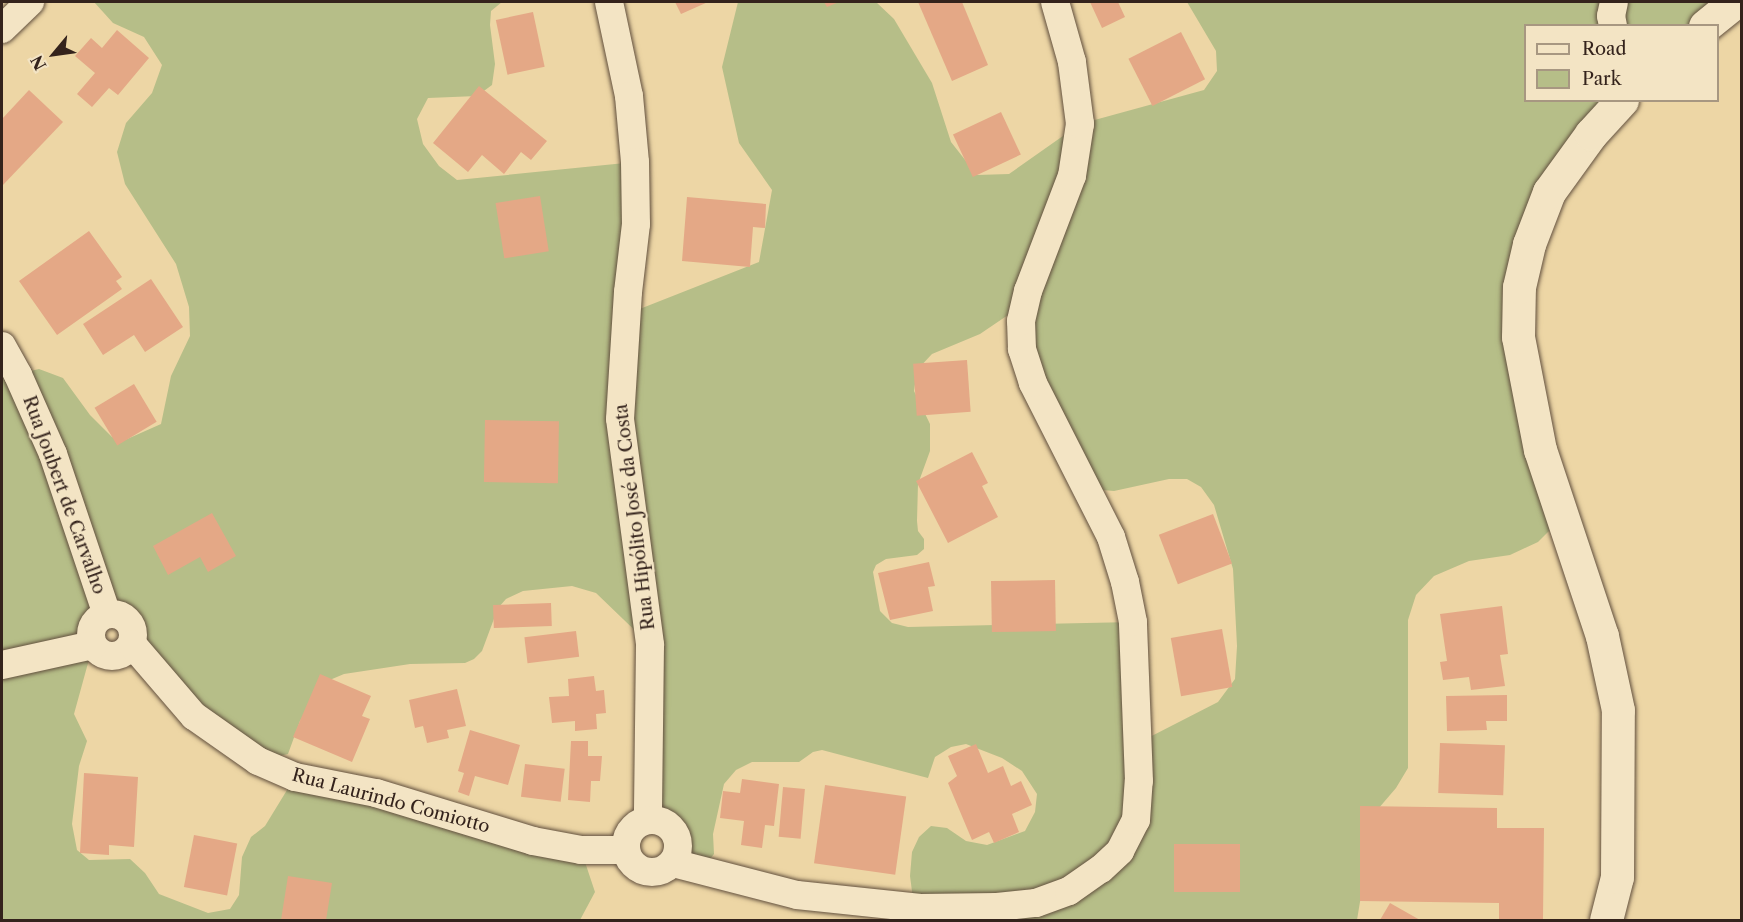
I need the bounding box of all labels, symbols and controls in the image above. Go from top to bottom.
north arrow [24,24,84,84]
legend [1524,24,1719,102]
text: Road [1582,38,1627,60]
text: N [26,52,50,74]
text: Park [1582,68,1621,90]
street label: Rua Joubert de Carvalho [18,393,110,597]
street label: Rua Hipólito José da Costa [610,402,660,632]
street label: Rua Laurindo Comiotto [290,764,492,838]

